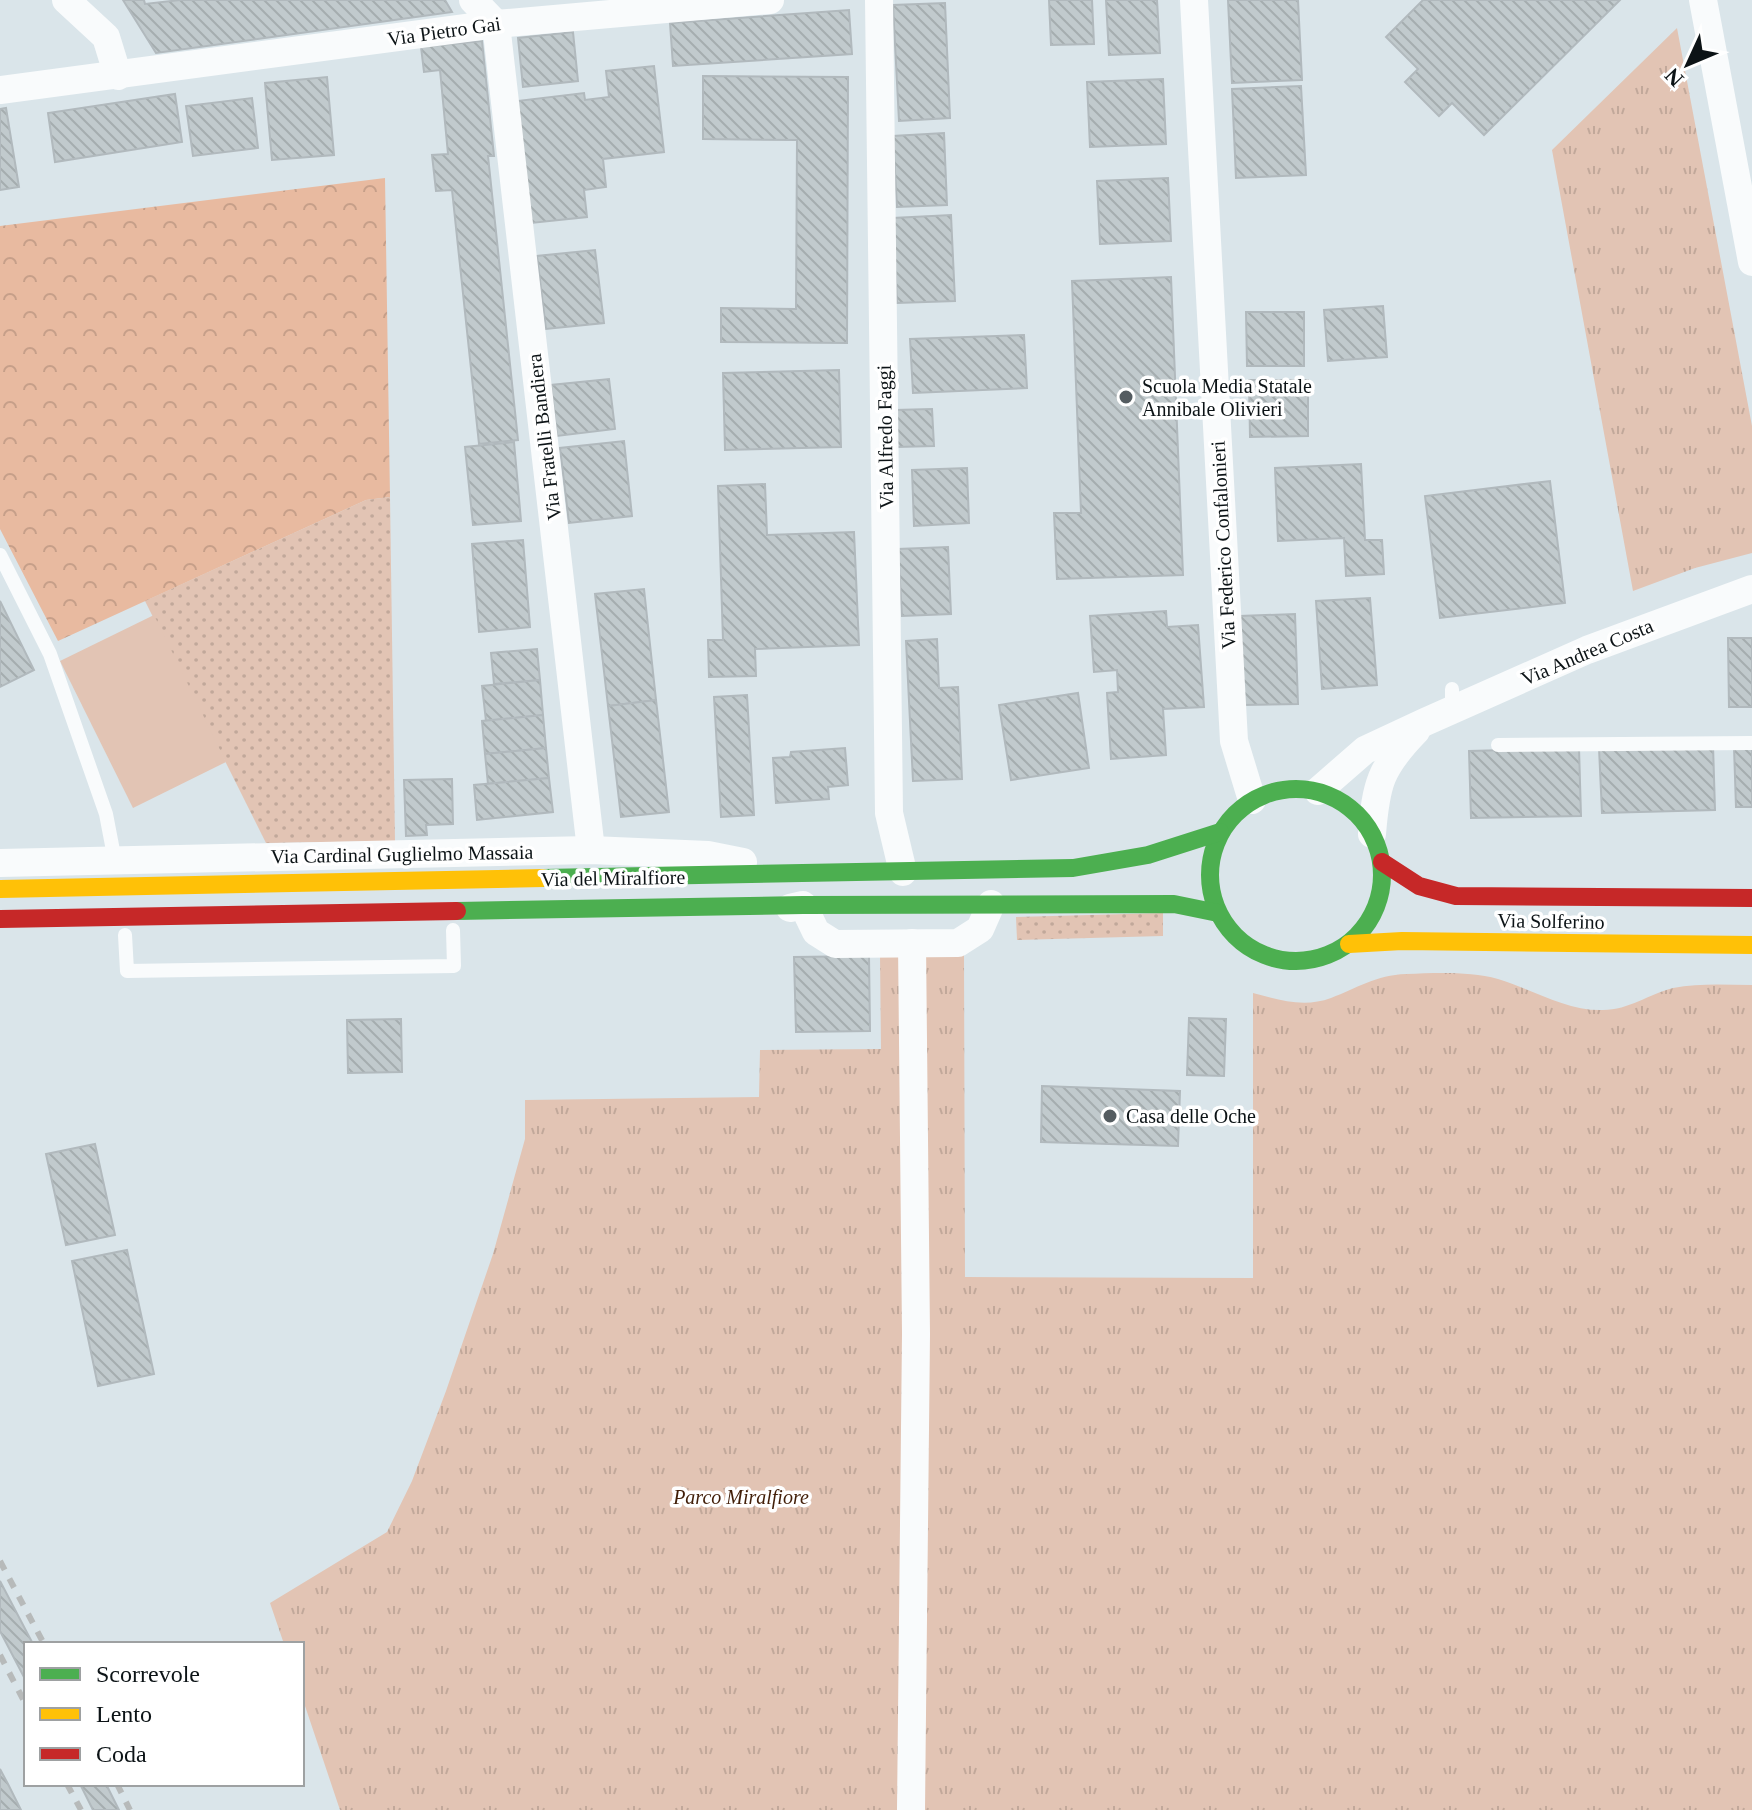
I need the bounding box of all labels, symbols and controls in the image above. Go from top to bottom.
street label: Via Pietro Gai [386,12,503,50]
north arrow [1648,24,1728,104]
text: N [1659,63,1688,92]
street label: Via Fratelli Bandiera [523,352,565,522]
street label: Via Alfredo Faggi [873,364,898,509]
place label: Scuola Media Statale Annibale Olivieri [1142,375,1312,420]
marker: Scuola Media Statale Annibale Olivieri [1117,388,1135,406]
street label: Via Federico Confalonieri [1207,440,1239,650]
street label: Via Andrea Costa [1518,614,1656,690]
street label: Via Cardinal Guglielmo Massaia [271,841,534,868]
street label: Via del Miralfiore [541,866,685,890]
street label: Via Solferino [1497,909,1605,933]
place label: Casa delle Oche [1126,1105,1256,1127]
marker: Casa delle Oche [1101,1107,1119,1125]
park label: Parco Miralfiore [672,1486,809,1509]
legend [24,1642,304,1786]
text: Scorrevole [96,1661,200,1687]
text: Lento [96,1701,152,1727]
text: Coda [96,1741,147,1767]

